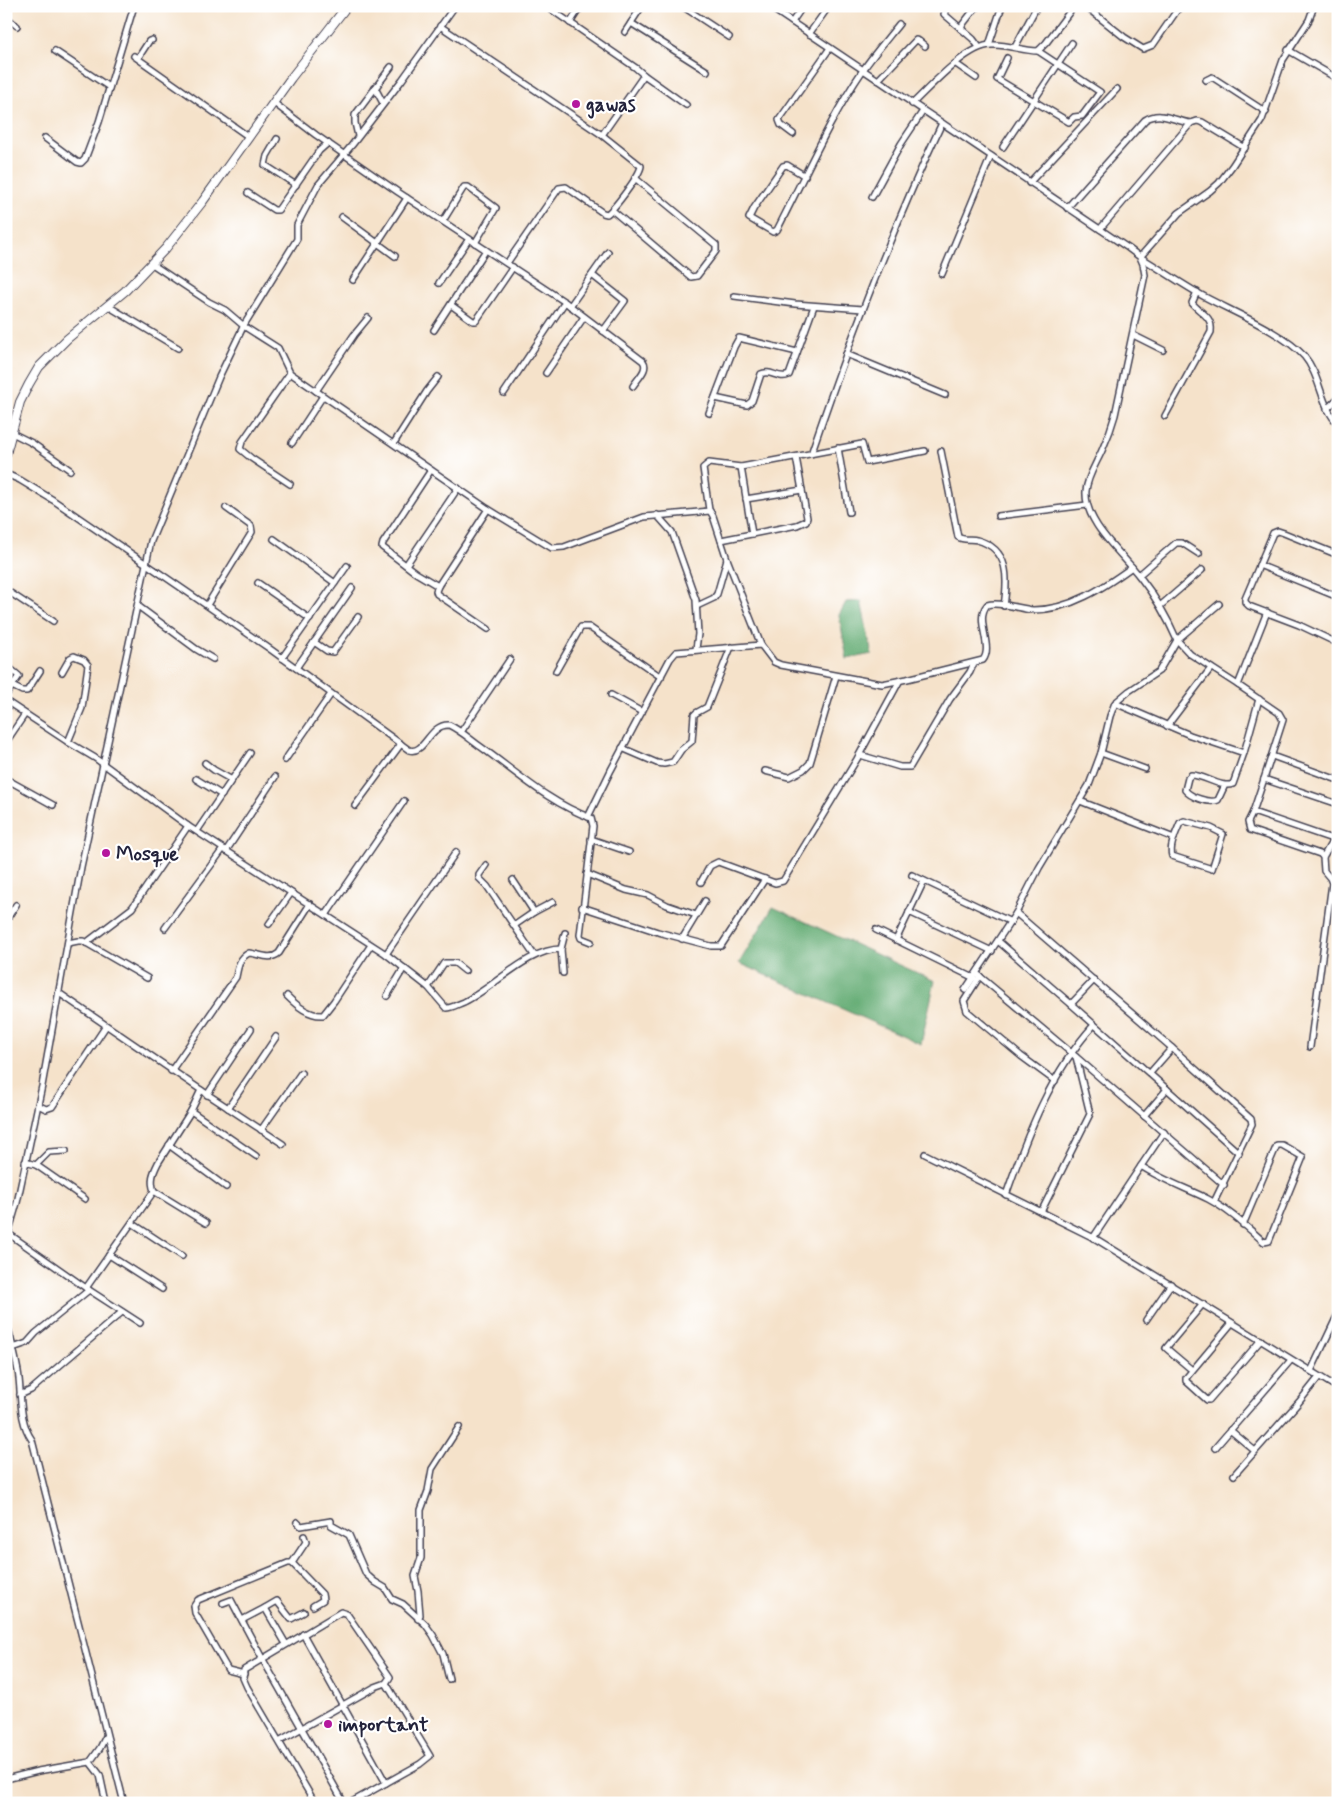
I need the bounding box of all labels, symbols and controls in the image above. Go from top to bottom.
place label: gawas [586,92,636,119]
marker: gawas [570,98,582,110]
place label: Mosque [116,841,179,868]
marker: Mosque [100,847,112,859]
place label: important [338,1712,429,1739]
marker: important [322,1718,334,1730]

